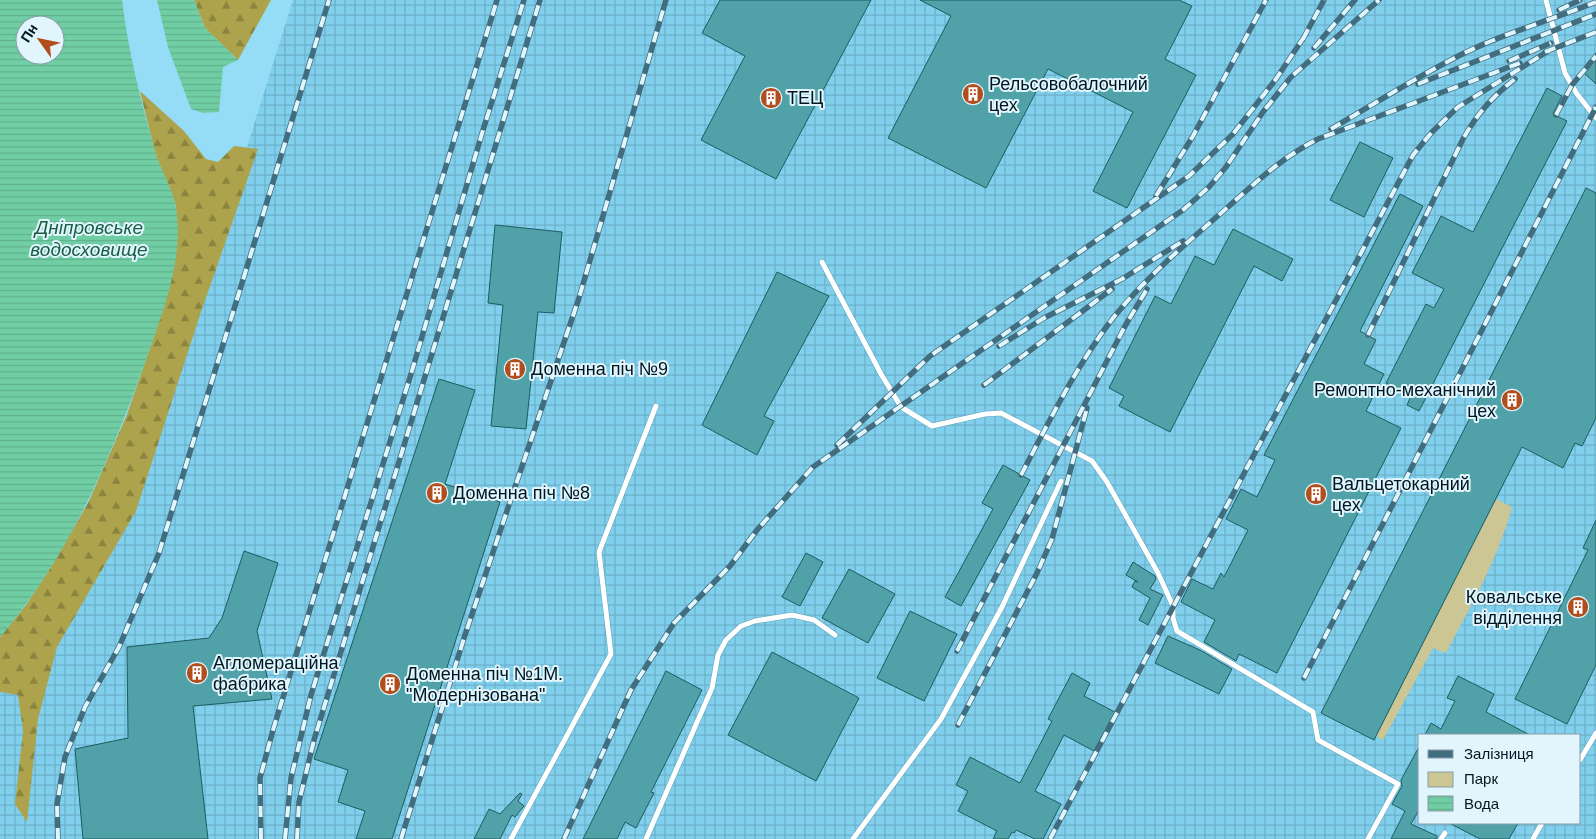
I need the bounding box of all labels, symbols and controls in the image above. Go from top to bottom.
north arrow [15,15,65,65]
text: Пн [17,21,41,45]
place label: Рельсовобалочний цех [989,74,1148,115]
building icon: Рельсовобалочний цех [961,82,985,106]
building icon: ТЕЦ [759,86,783,110]
place label: ТЕЦ [787,88,823,108]
water label: Дніпровське водосховище [30,217,148,260]
building icon: Доменна піч №9 [503,357,527,381]
place label: Доменна піч №9 [531,359,668,379]
place label: Ремонтно-механічний цех [1314,380,1496,421]
building icon: Ремонтно-механічний цех [1500,388,1524,412]
place label: Вальцетокарний цех [1332,474,1470,515]
building icon: Доменна піч №8 [425,481,449,505]
building icon: Вальцетокарний цех [1304,482,1328,506]
place label: Доменна піч №8 [453,483,590,503]
place label: Ковальське відділення [1466,587,1562,628]
building icon: Ковальське відділення [1566,595,1590,619]
place label: Агломераційна фабрика [213,653,340,694]
building icon: Агломераційна фабрика [185,661,209,685]
place label: Доменна піч №1М. "Модернізована" [406,664,563,705]
building icon: Доменна піч №1М. "Модернізована" [378,672,402,696]
legend [1418,734,1581,824]
text: Залізниця [1464,745,1534,762]
text: Парк [1464,770,1498,787]
text: Вода [1464,795,1500,812]

